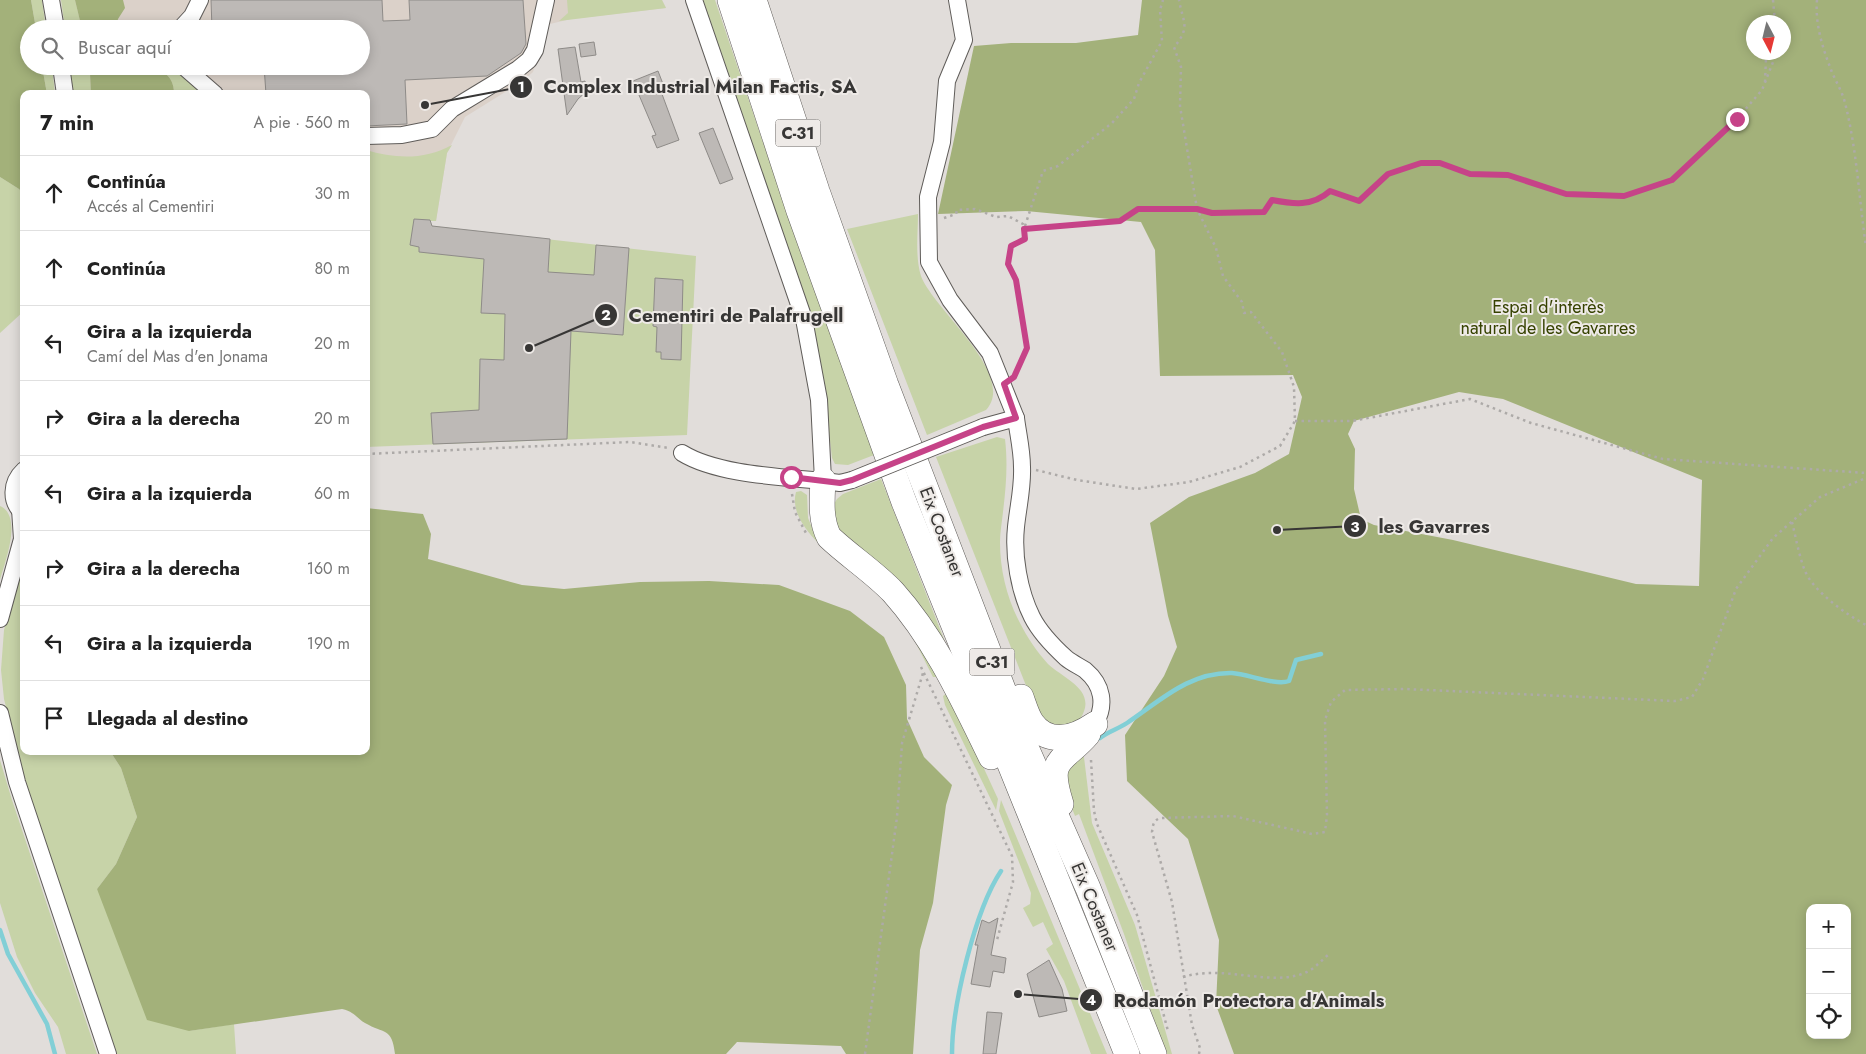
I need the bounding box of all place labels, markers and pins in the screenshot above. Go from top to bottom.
callout: Complex Industrial Milan Factis, SA [508,70,866,104]
callout: Cementiri de Palafrugell [594,298,854,332]
callout: les Gavarres [1343,509,1499,543]
callout: Rodamón Protectora d'Animals [1078,983,1394,1017]

